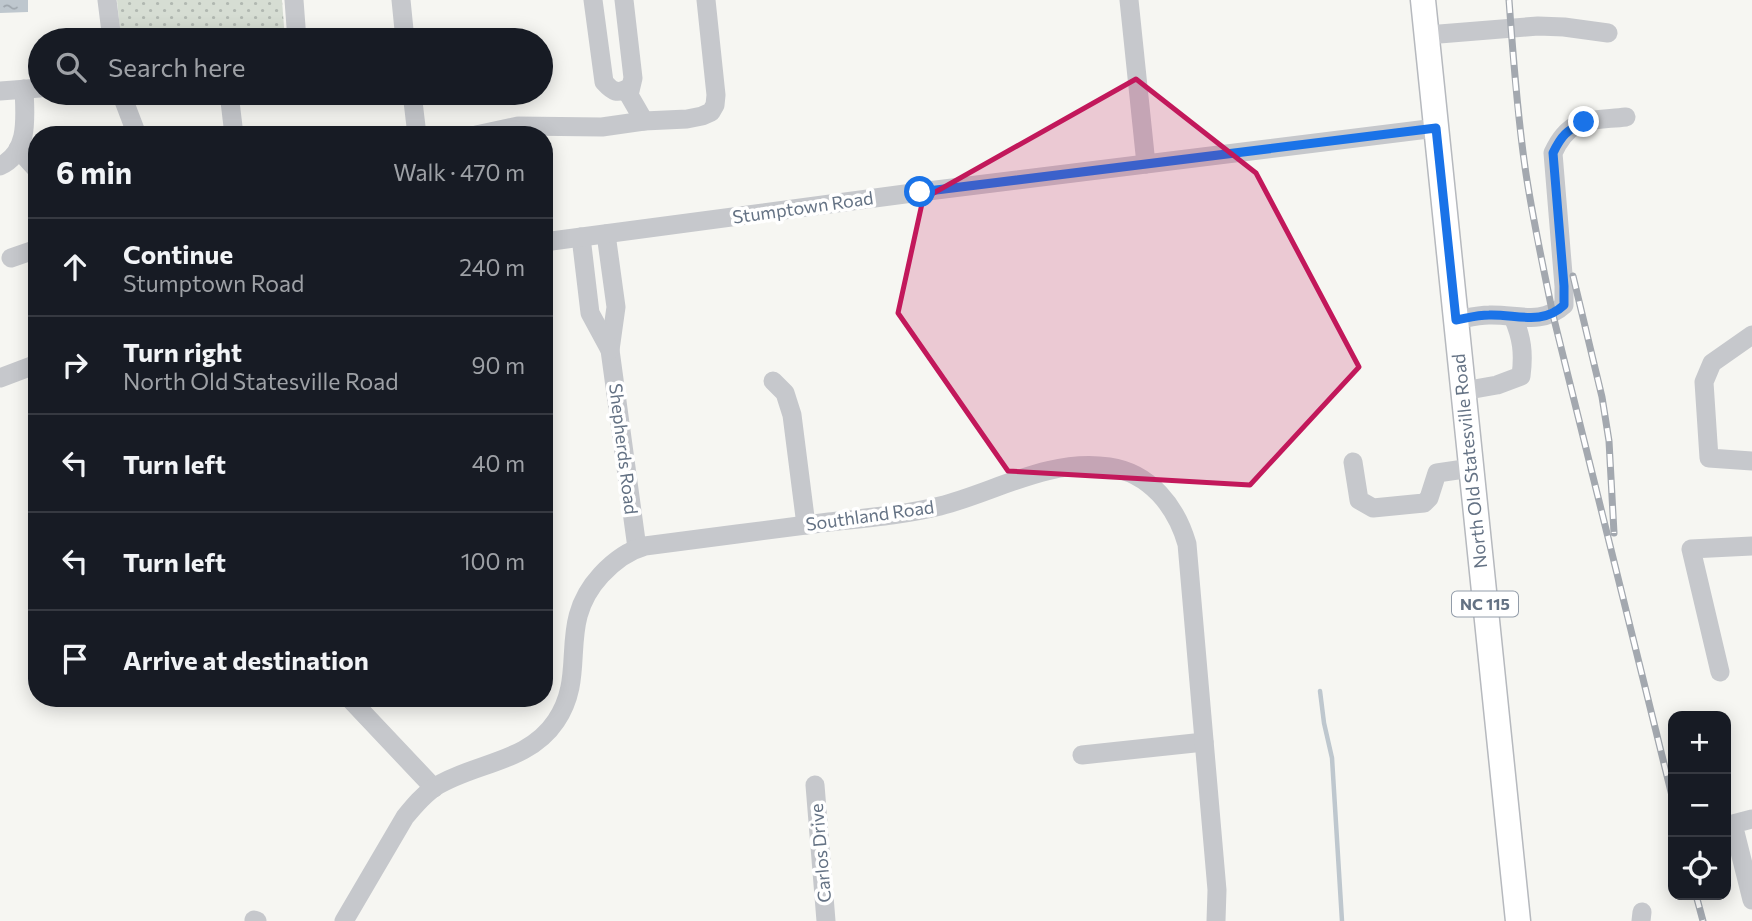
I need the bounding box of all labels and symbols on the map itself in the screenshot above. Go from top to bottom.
route end [1568,106,1599,137]
route start [904,176,935,207]
street label: Stumptown Road [731,186,875,228]
street label: North Old Statesville Road [1447,353,1491,570]
street label: Shepherds Road [605,382,643,516]
street label: Southland Road [804,495,935,535]
road number: NC 115 [1452,592,1518,617]
street label: Carlos Drive [805,803,835,903]

